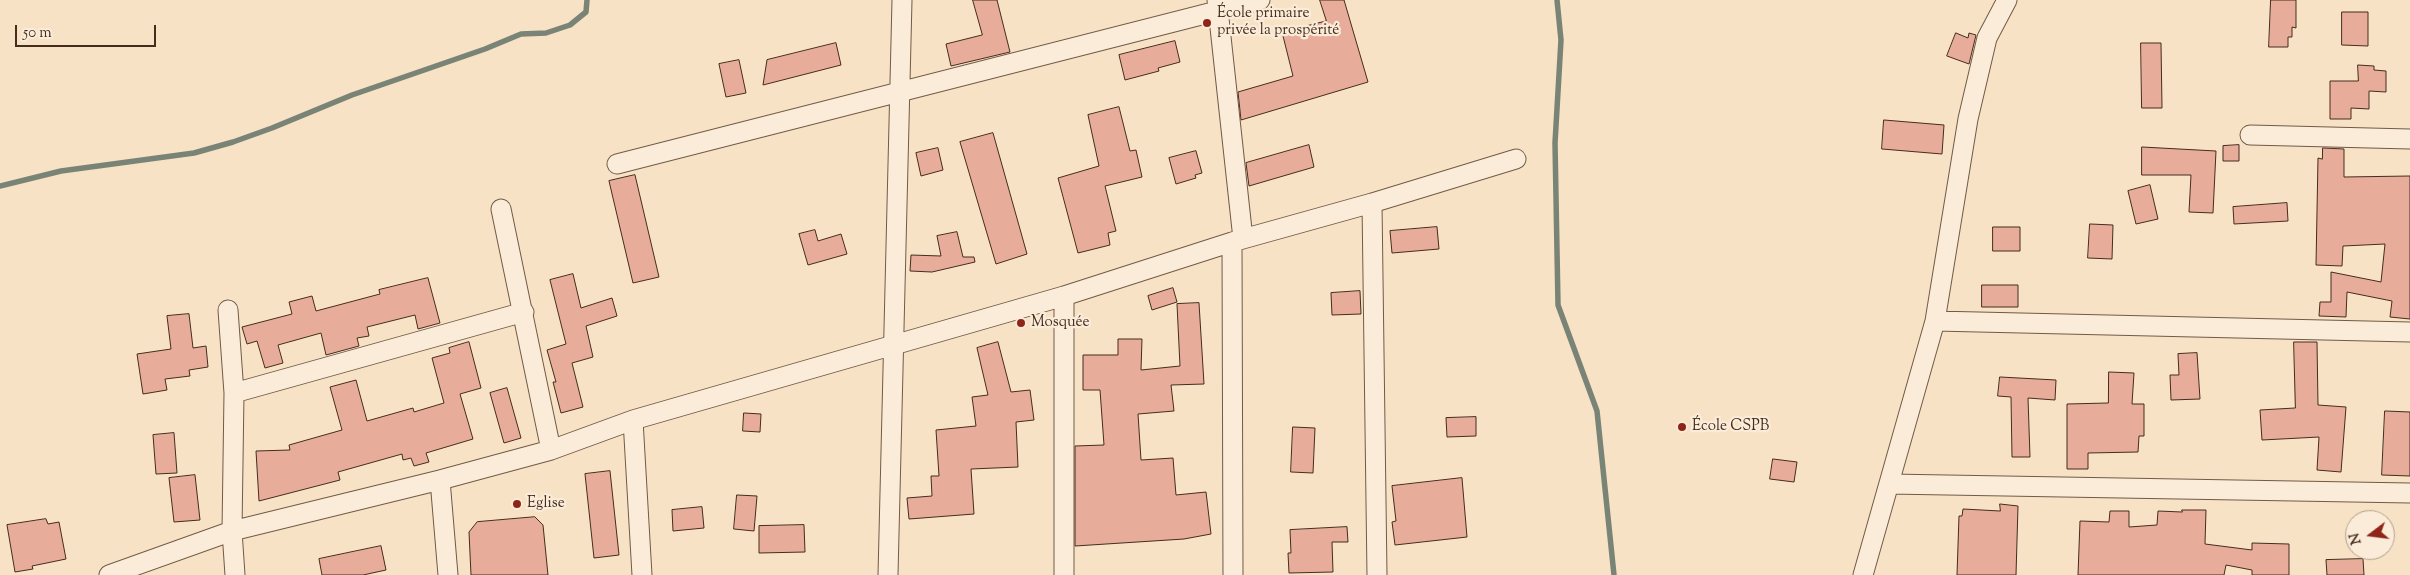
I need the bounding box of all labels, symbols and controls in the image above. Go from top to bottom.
place label: École primaire privée la prospérité [1217,5,1339,40]
scale bar [18,15,159,47]
marker: École primaire privée la prospérité [1201,17,1213,29]
text: 50 m [23,23,52,44]
place label: Mosquée [1031,314,1090,332]
marker: Mosquée [1015,317,1027,329]
place label: École CSPB [1692,418,1769,436]
marker: École CSPB [1676,421,1688,433]
place label: Eglise [527,495,565,513]
marker: Eglise [511,498,523,510]
north arrow [2345,510,2395,560]
text: N [2345,531,2368,547]

